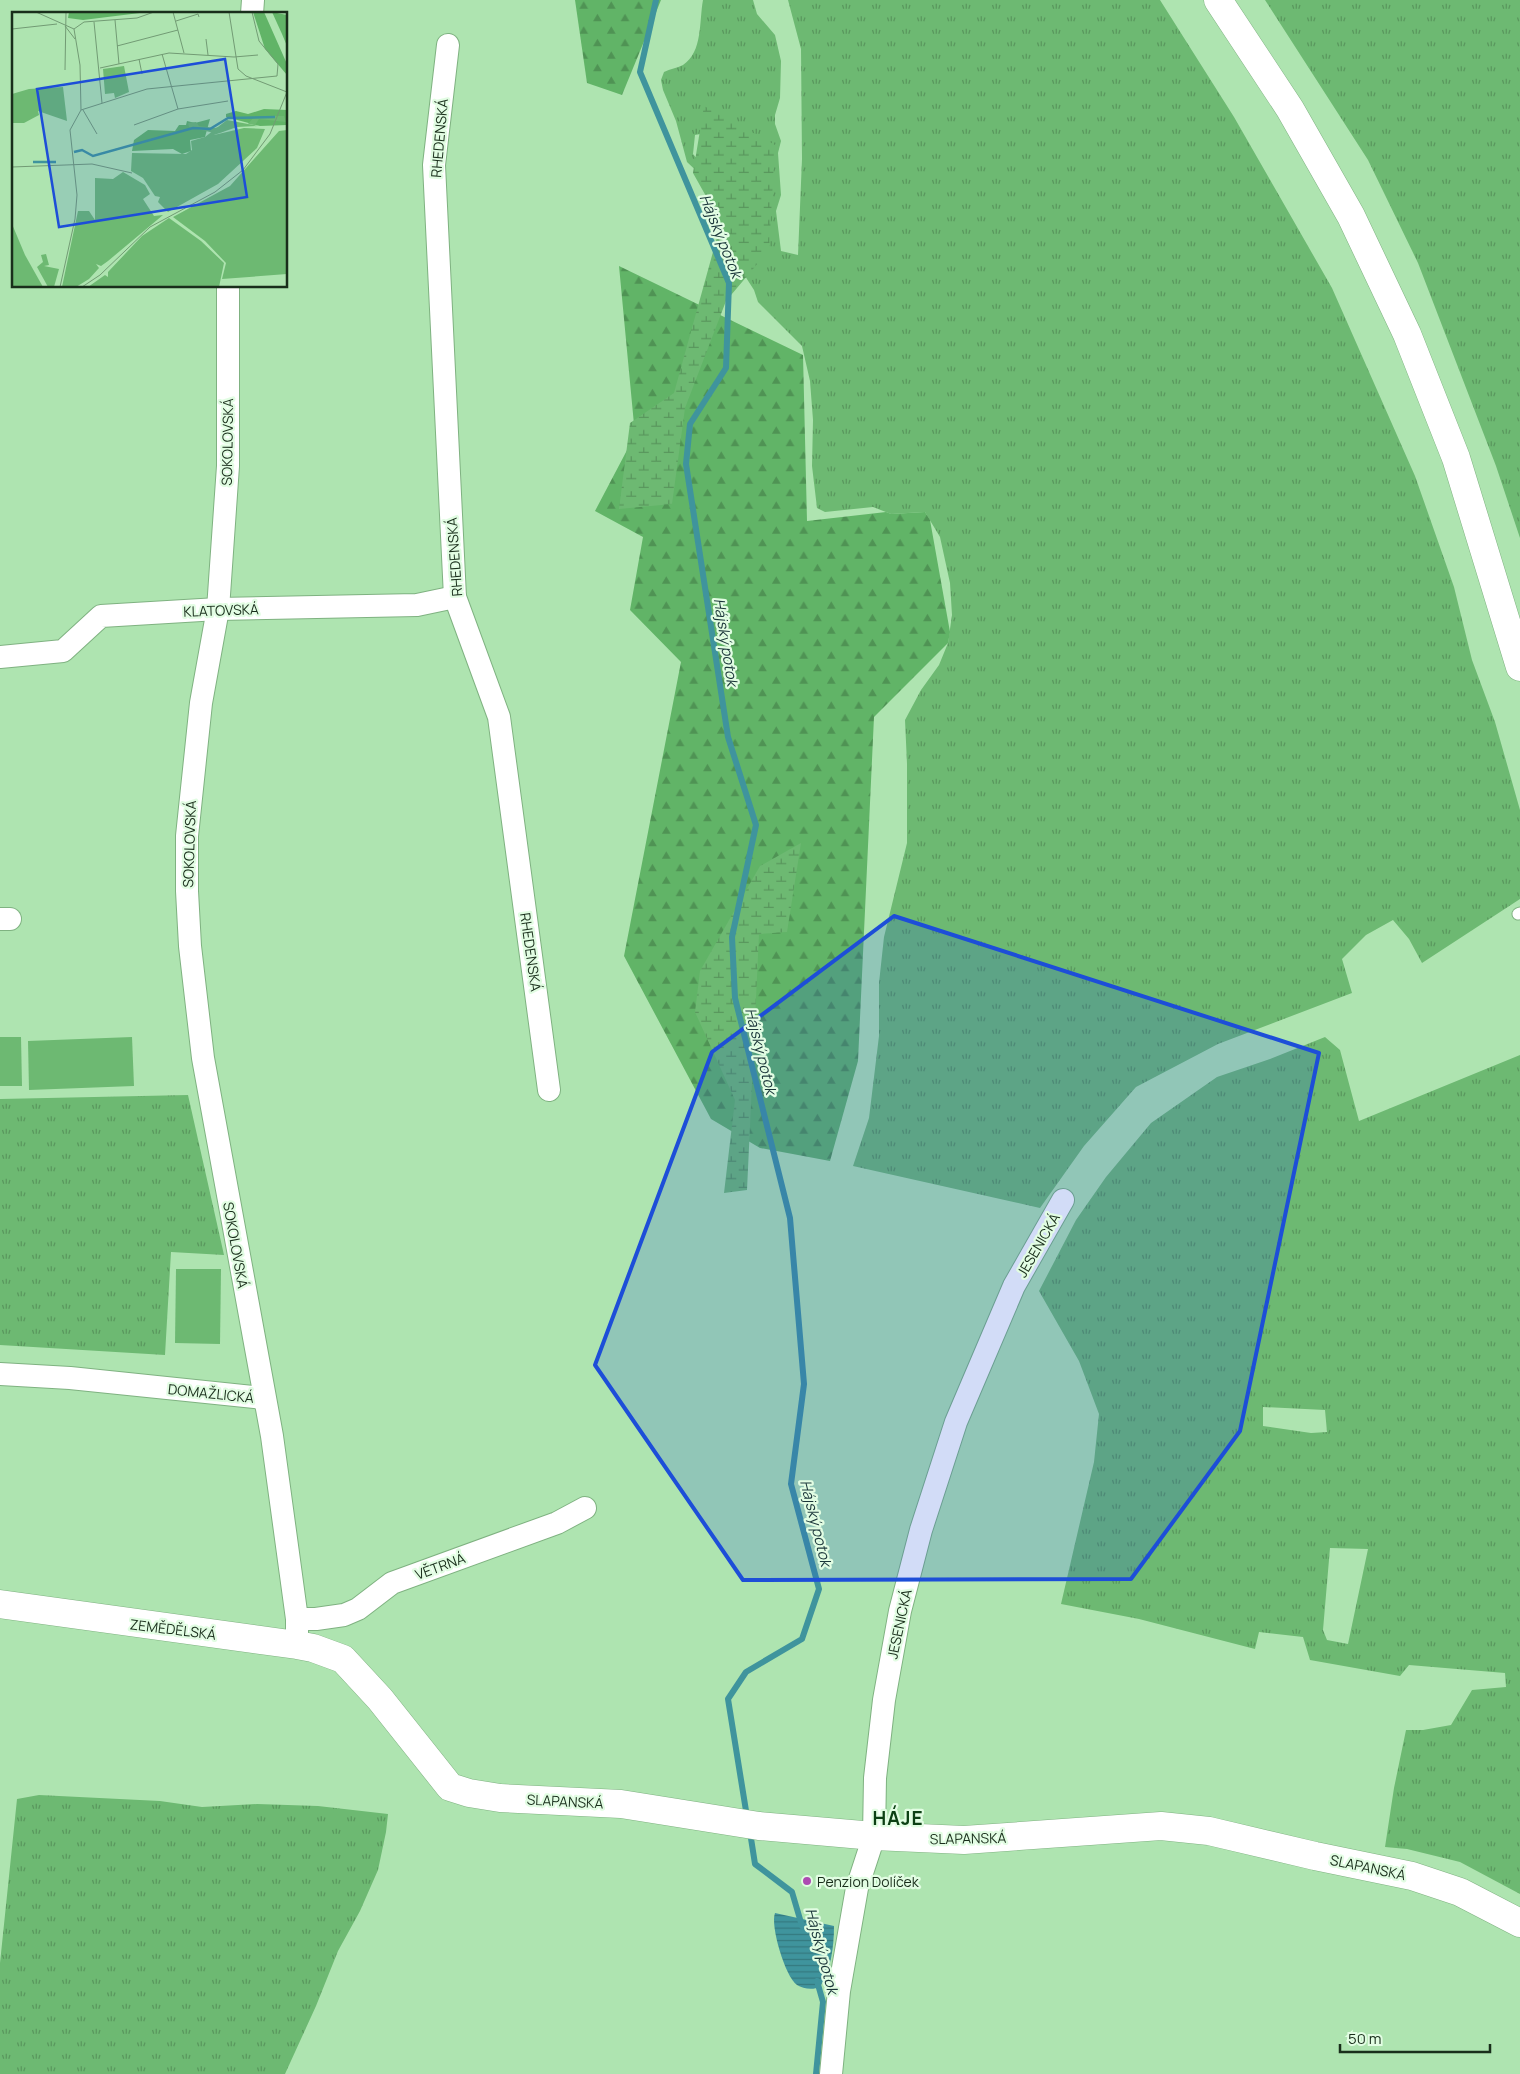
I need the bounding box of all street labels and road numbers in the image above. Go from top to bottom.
street label: RHEDENSKÁ [426,98,452,178]
street label: SOKOLOVSKÁ [217,398,237,486]
street label: RHEDENSKÁ [442,517,466,597]
street label: KLATOVSKÁ [183,599,259,621]
street label: SOKOLOVSKÁ [178,800,200,888]
street label: RHEDENSKÁ [516,911,546,993]
street label: SOKOLOVSKÁ [219,1200,253,1290]
street label: JESENICKÁ [1012,1210,1064,1280]
street label: DOMAŽLICKÁ [167,1379,255,1407]
street label: VĚTRNÁ [412,1548,468,1584]
street label: JESENICKÁ [882,1587,916,1661]
street label: ZEMĚDĚLSKÁ [129,1614,217,1644]
street label: SLAPANSKÁ [526,1790,604,1812]
street label: SLAPANSKÁ [930,1828,1007,1848]
street label: SLAPANSKÁ [1329,1850,1408,1884]

